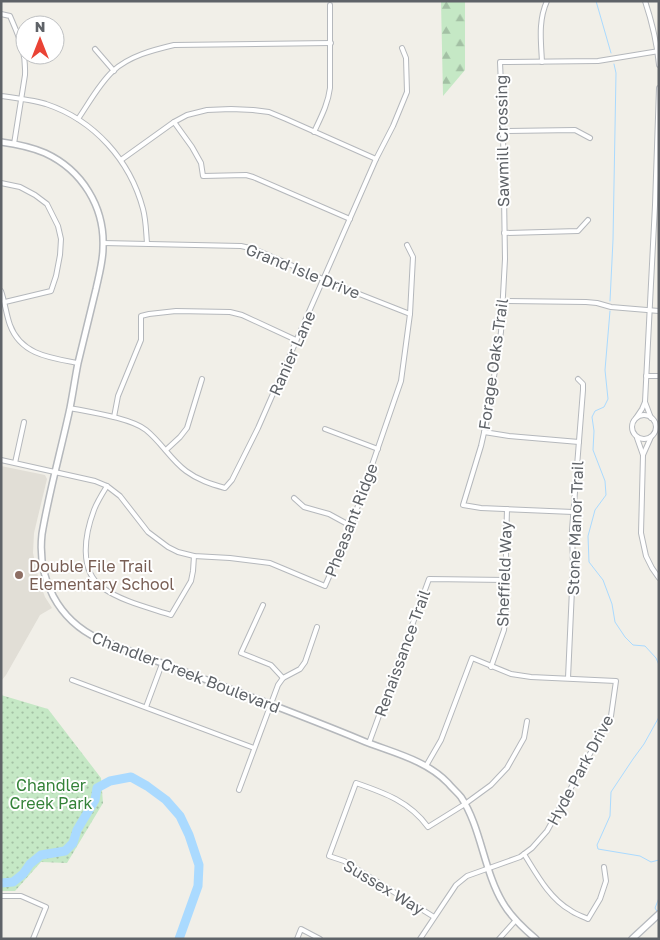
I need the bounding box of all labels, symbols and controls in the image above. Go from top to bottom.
north arrow [15,15,65,65]
text: N [35,18,45,35]
street label: Sawmill Crossing [491,75,513,207]
street label: Grand Isle Drive [243,239,363,303]
street label: Forage Oaks Trail [474,297,512,431]
street label: Ranier Lane [264,307,320,399]
street label: Pheasant Ridge [320,460,382,580]
street label: Stone Manor Trail [563,460,587,596]
street label: Sheffield Way [492,521,516,627]
place label: Double File Trail Elementary School [29,556,174,594]
marker: Double File Trail Elementary School [13,569,25,581]
street label: Renaissance Trail [370,587,434,719]
street label: Chandler Creek Boulevard [89,627,283,717]
street label: Hyde Park Drive [542,711,618,829]
park label: Chandler Creek Park [9,775,93,813]
street label: Sussex Way [340,855,428,919]

